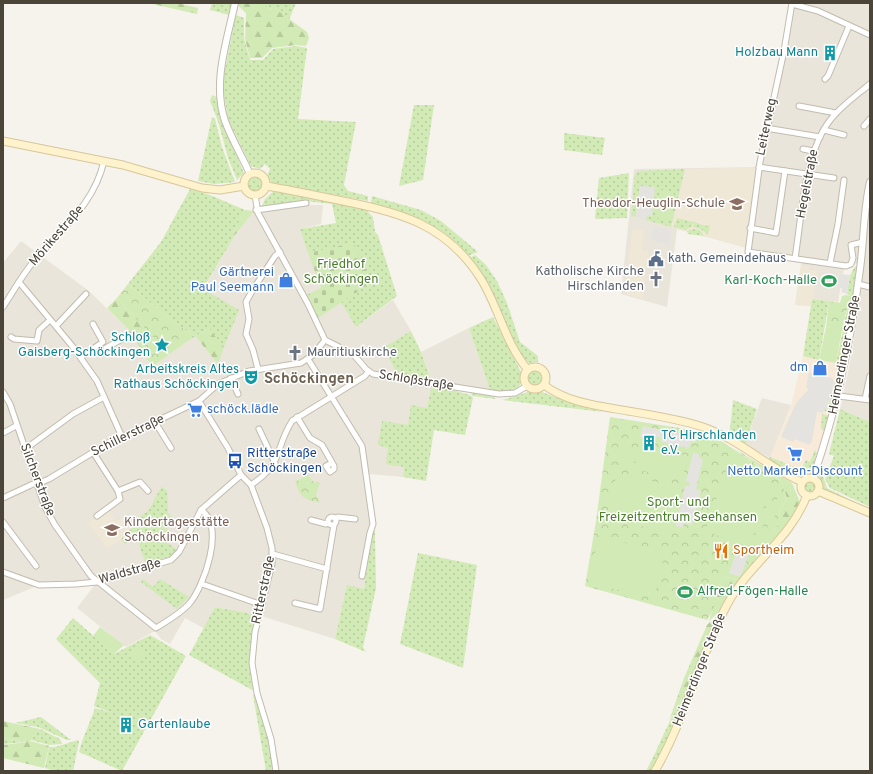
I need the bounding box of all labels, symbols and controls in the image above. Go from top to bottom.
building icon: Holzbau Mann [821,44,839,62]
place label: Holzbau Mann [735,45,818,61]
street label: Leiterweg [753,97,781,157]
street label: Hegelstraße [793,148,823,220]
school or university icon: Theodor-Heuglin-Schule [728,195,746,213]
place label: Theodor-Heuglin-Schule [582,196,725,212]
street label: Mörikestraße [26,202,88,270]
public building icon: kath. Gemeindehaus [647,250,665,268]
place label: kath. Gemeindehaus [668,251,786,267]
park label: Friedhof Schöckingen [303,257,379,288]
place label: Katholische Kirche Hirschlanden [535,264,644,295]
place label: Gärtnerei Paul Seemann [191,265,274,296]
church icon: Katholische Kirche Hirschlanden [647,270,665,288]
shop icon: Gärtnerei Paul Seemann [277,271,295,289]
sports icon: Karl-Koch-Halle [820,272,838,290]
place label: Karl-Koch-Halle [724,273,817,289]
street label: Heimerdinger Straße [826,294,864,416]
place label: Schloß Gaisberg-Schöckingen [18,330,150,361]
place icon: Schloß Gaisberg-Schöckingen [153,336,171,354]
church icon: Mauritiuskirche [286,344,304,362]
place label: Mauritiuskirche [307,345,397,361]
shop icon: dm [811,359,829,377]
place label: dm [790,360,808,376]
place label: Arbeitskreis Altes Rathaus Schöckingen [113,362,239,393]
street label: Schloßstraße [377,367,455,395]
theatre icon: Arbeitskreis Altes Rathaus Schöckingen [242,368,260,386]
district label: Schöckingen [264,370,354,389]
supermarket icon: schöck.lädle [186,401,204,419]
place label: schöck.lädle [207,402,279,418]
street label: Schillerstraße [89,411,167,461]
place label: TC Hirschlanden e.V. [661,428,756,459]
building icon: TC Hirschlanden e.V. [640,434,658,452]
street label: Silcherstraße [16,441,58,519]
supermarket icon: Netto Marken-Discount [786,445,804,463]
place label: Ritterstraße Schöckingen [247,446,322,477]
bus stop icon: Ritterstraße Schöckingen [226,452,244,470]
place label: Netto Marken-Discount [727,464,863,480]
park label: Sport- und Freizeitzentrum Seehansen [599,495,757,526]
place label: Kindertagesstätte Schöckingen [124,515,229,546]
school or university icon: Kindertagesstätte Schöckingen [103,521,121,539]
restaurant icon: Sportheim [712,542,730,560]
place label: Sportheim [733,543,794,559]
street label: Ritterstraße [249,554,279,626]
street label: Waldstraße [97,555,163,589]
sports icon: Alfred-Fögen-Halle [676,583,694,601]
place label: Alfred-Fögen-Halle [697,584,808,600]
street label: Heimerdinger Straße [670,611,730,729]
building icon: Gartenlaube [117,716,135,734]
place label: Gartenlaube [138,717,211,733]

